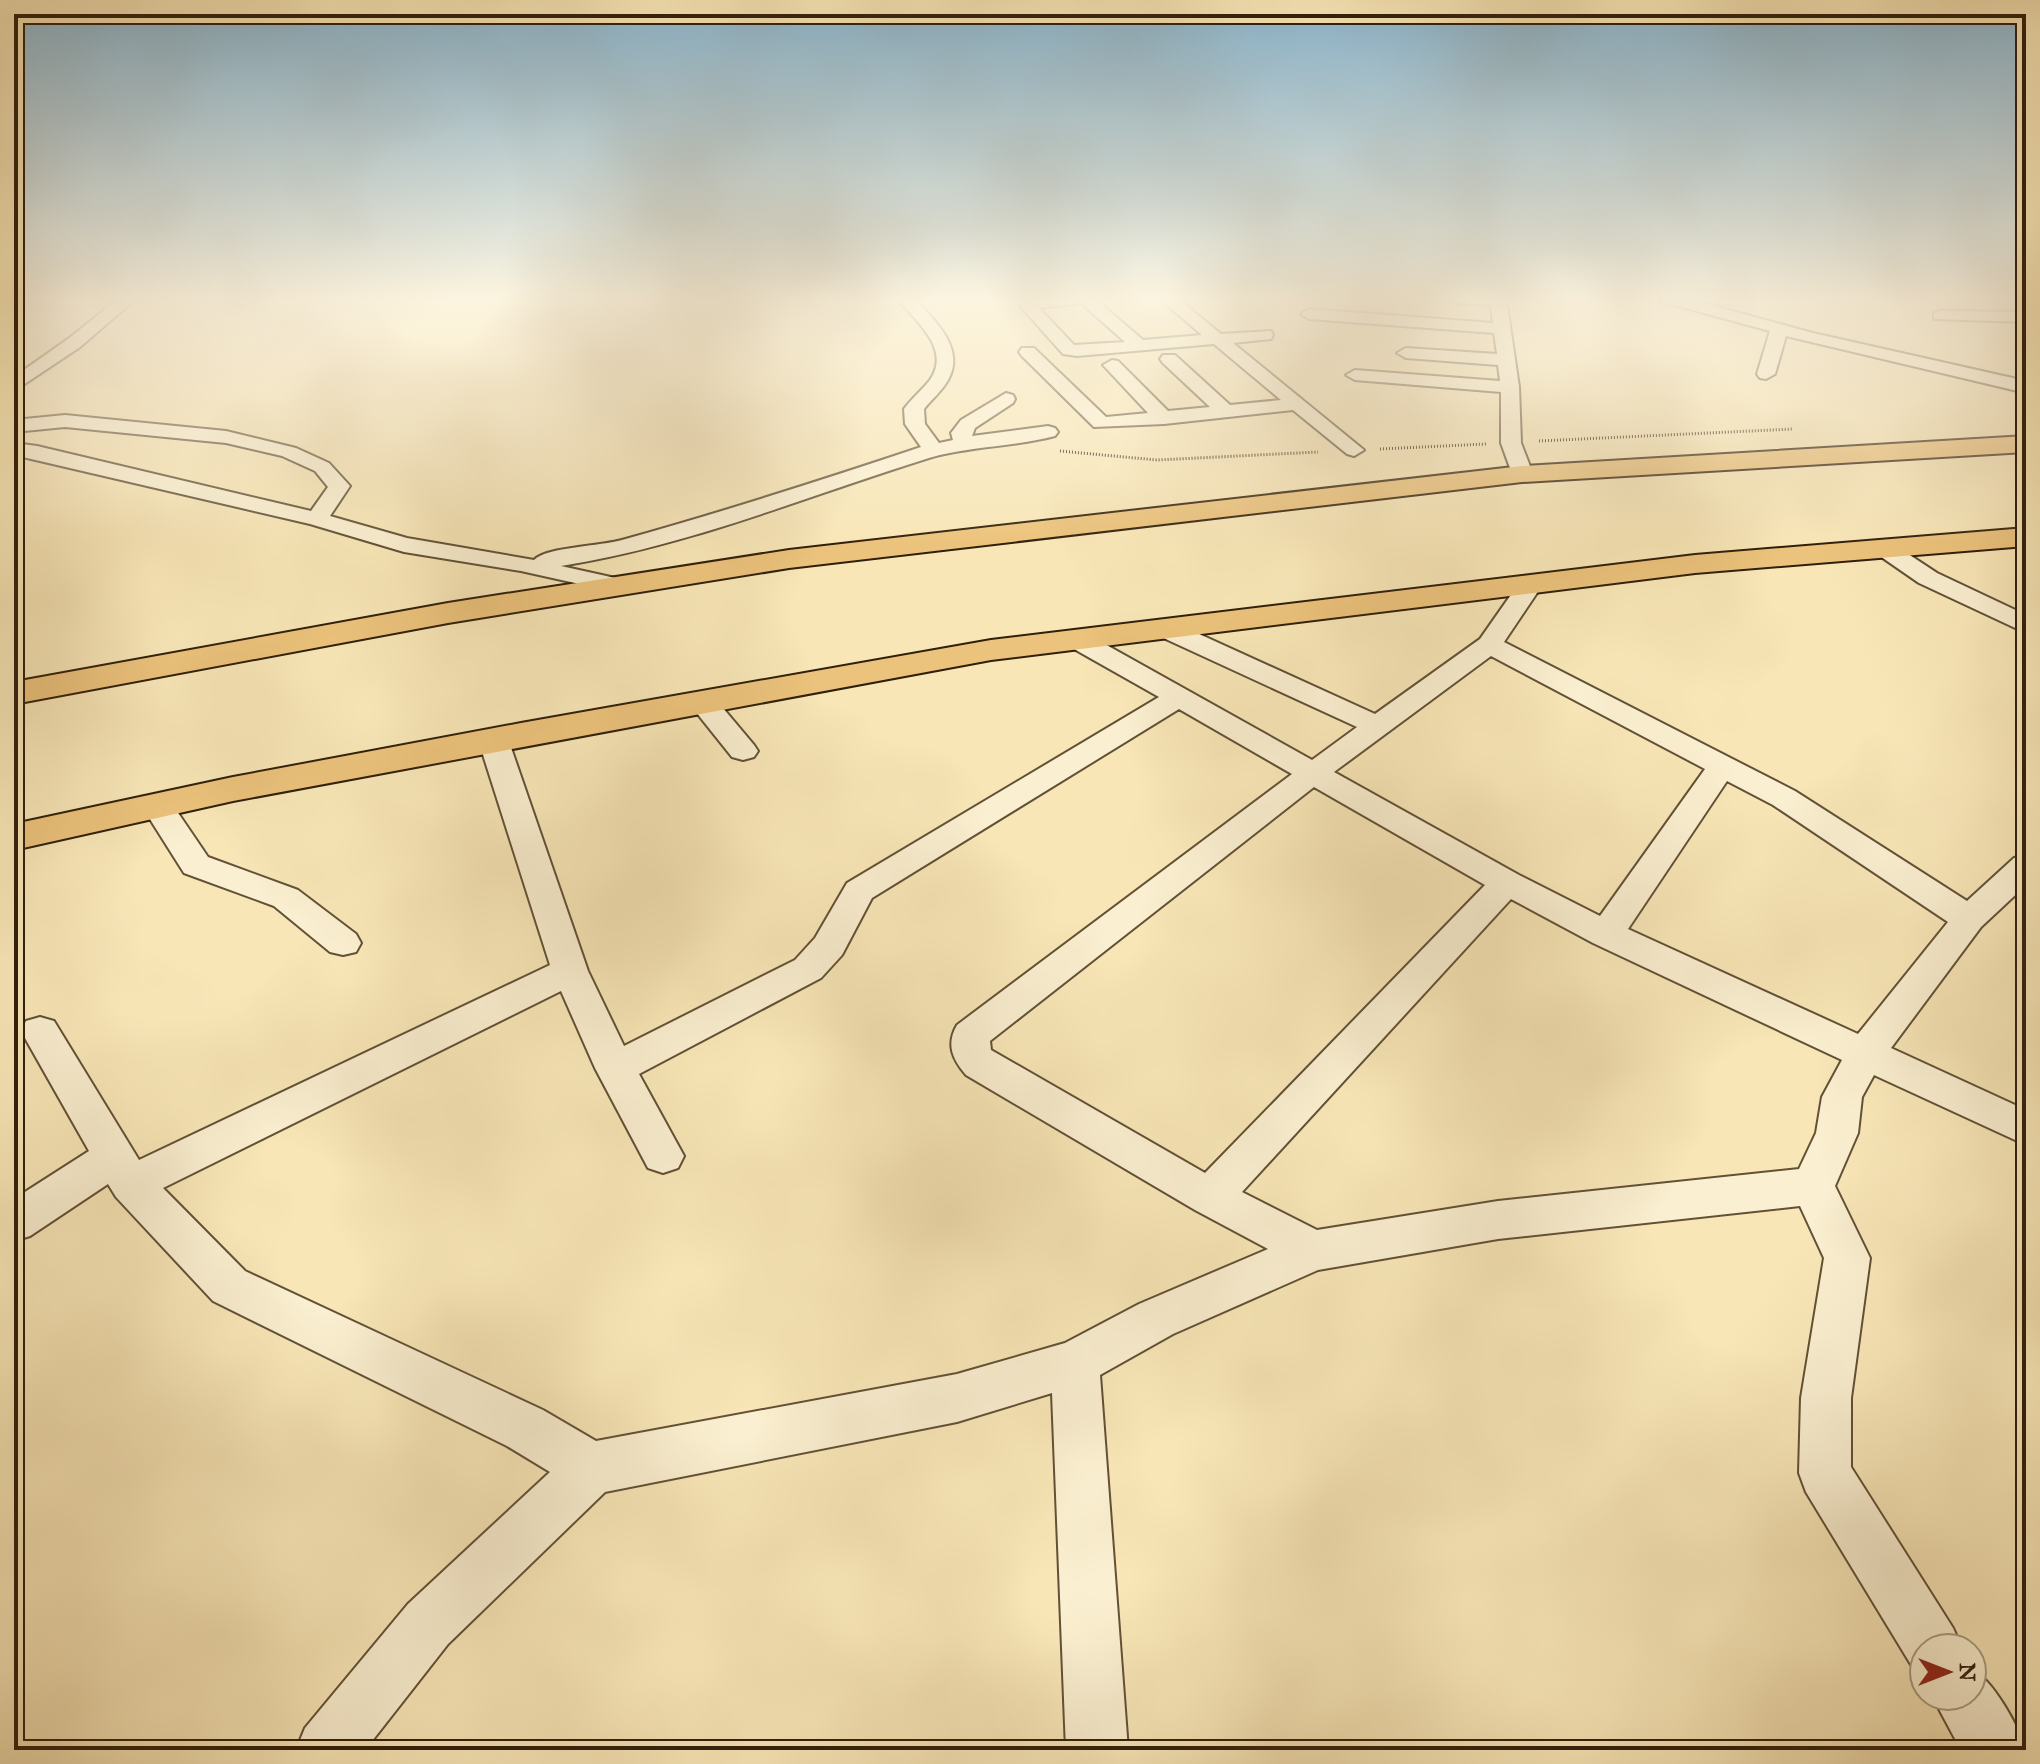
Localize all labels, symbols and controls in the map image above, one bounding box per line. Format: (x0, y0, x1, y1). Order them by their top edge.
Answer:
north arrow (1908, 1632, 1988, 1712)
text: N (1954, 1663, 1981, 1682)

